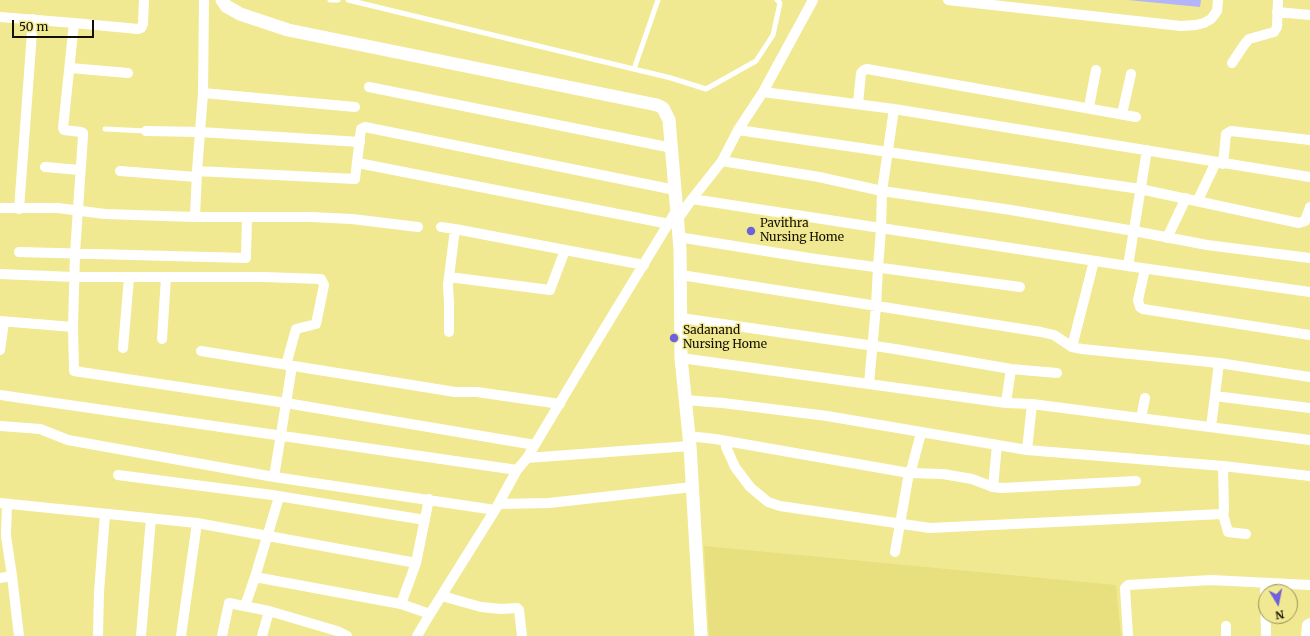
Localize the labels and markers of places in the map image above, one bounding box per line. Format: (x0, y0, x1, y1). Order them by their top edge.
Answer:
place label: Pavithra Nursing Home (760, 217, 844, 245)
marker: Pavithra Nursing Home (745, 225, 757, 237)
place label: Sadanand Nursing Home (683, 324, 767, 352)
marker: Sadanand Nursing Home (668, 332, 680, 344)

